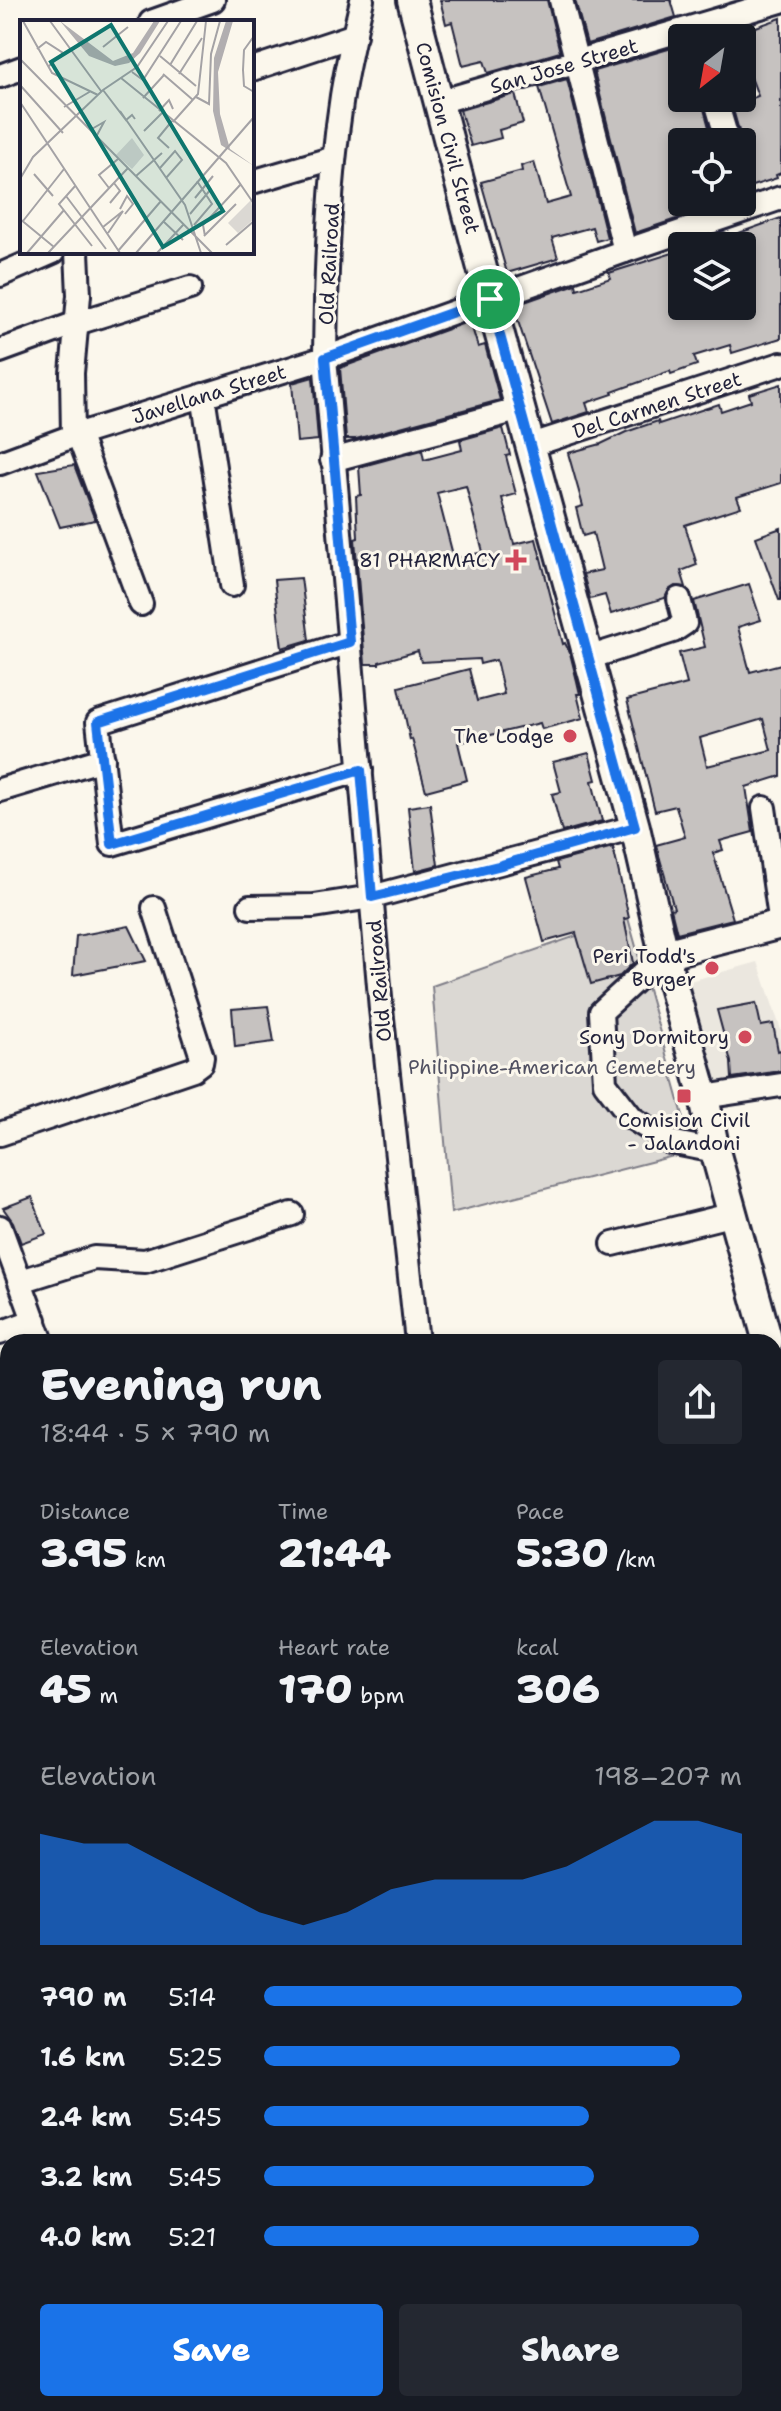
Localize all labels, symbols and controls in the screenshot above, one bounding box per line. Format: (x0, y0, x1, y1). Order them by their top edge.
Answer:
inset map (20, 20, 254, 254)
north arrow (668, 24, 756, 112)
map controls (668, 24, 756, 320)
street label: San Jose Street (487, 32, 641, 100)
street label: Comision Civil Street (410, 39, 486, 237)
button: locate (668, 128, 756, 216)
street label: Old Railroad (313, 202, 345, 326)
button: layers (668, 232, 756, 320)
pin (456, 265, 524, 333)
icon: arrive (468, 277, 512, 321)
street label: Javellana Street (129, 358, 289, 430)
street label: Del Carmen Street (569, 365, 745, 445)
place label: 81 PHARMACY (359, 547, 500, 573)
marker: 81 PHARMACY (507, 551, 525, 569)
place label: The Lodge (454, 723, 554, 749)
marker: The Lodge (561, 727, 579, 745)
street label: Old Railroad (361, 919, 397, 1043)
place label: Peri Todd's Burger (592, 943, 696, 992)
marker: Peri Todd's Burger (703, 959, 721, 977)
place label: Sony Dormitory (579, 1024, 729, 1050)
marker: Sony Dormitory (736, 1028, 754, 1046)
park label: Philippine-American Cemetery (408, 1054, 696, 1080)
marker: Comision Civil - Jalandoni (675, 1087, 693, 1105)
place label: Comision Civil - Jalandoni (618, 1107, 750, 1156)
text: Evening run (40, 1355, 322, 1414)
button: share (658, 1360, 742, 1444)
text: 18:44 · 5 × 790 m (40, 1415, 270, 1450)
text: Distance (40, 1497, 130, 1526)
text: Time (278, 1497, 328, 1526)
text: Pace (516, 1497, 564, 1526)
text: 3.95 (40, 1526, 127, 1580)
text: 21:44 (278, 1526, 391, 1580)
text: 5:30 (516, 1526, 609, 1580)
text: km (127, 1545, 166, 1574)
text: /km (609, 1545, 656, 1574)
text: Elevation (40, 1633, 138, 1662)
text: Heart rate (278, 1633, 390, 1662)
text: kcal (516, 1633, 559, 1662)
text: 45 (40, 1662, 92, 1716)
text: 170 (278, 1662, 353, 1716)
text: 306 (516, 1662, 600, 1716)
text: m (92, 1681, 118, 1710)
text: bpm (353, 1681, 404, 1710)
text: Elevation (40, 1758, 156, 1793)
text: 198–207 m (594, 1758, 742, 1793)
text: 790 m (40, 1979, 127, 2014)
text: 5:14 (168, 1979, 216, 2014)
text: 1.6 km (40, 2039, 125, 2074)
text: 5:25 (168, 2039, 222, 2074)
text: 2.4 km (40, 2099, 131, 2134)
text: 5:45 (168, 2099, 222, 2134)
text: 3.2 km (40, 2159, 132, 2194)
text: 5:45 (168, 2159, 222, 2194)
text: 4.0 km (40, 2219, 131, 2254)
text: 5:21 (168, 2219, 217, 2254)
button: Save (40, 2304, 383, 2396)
button: Share (399, 2304, 742, 2396)

